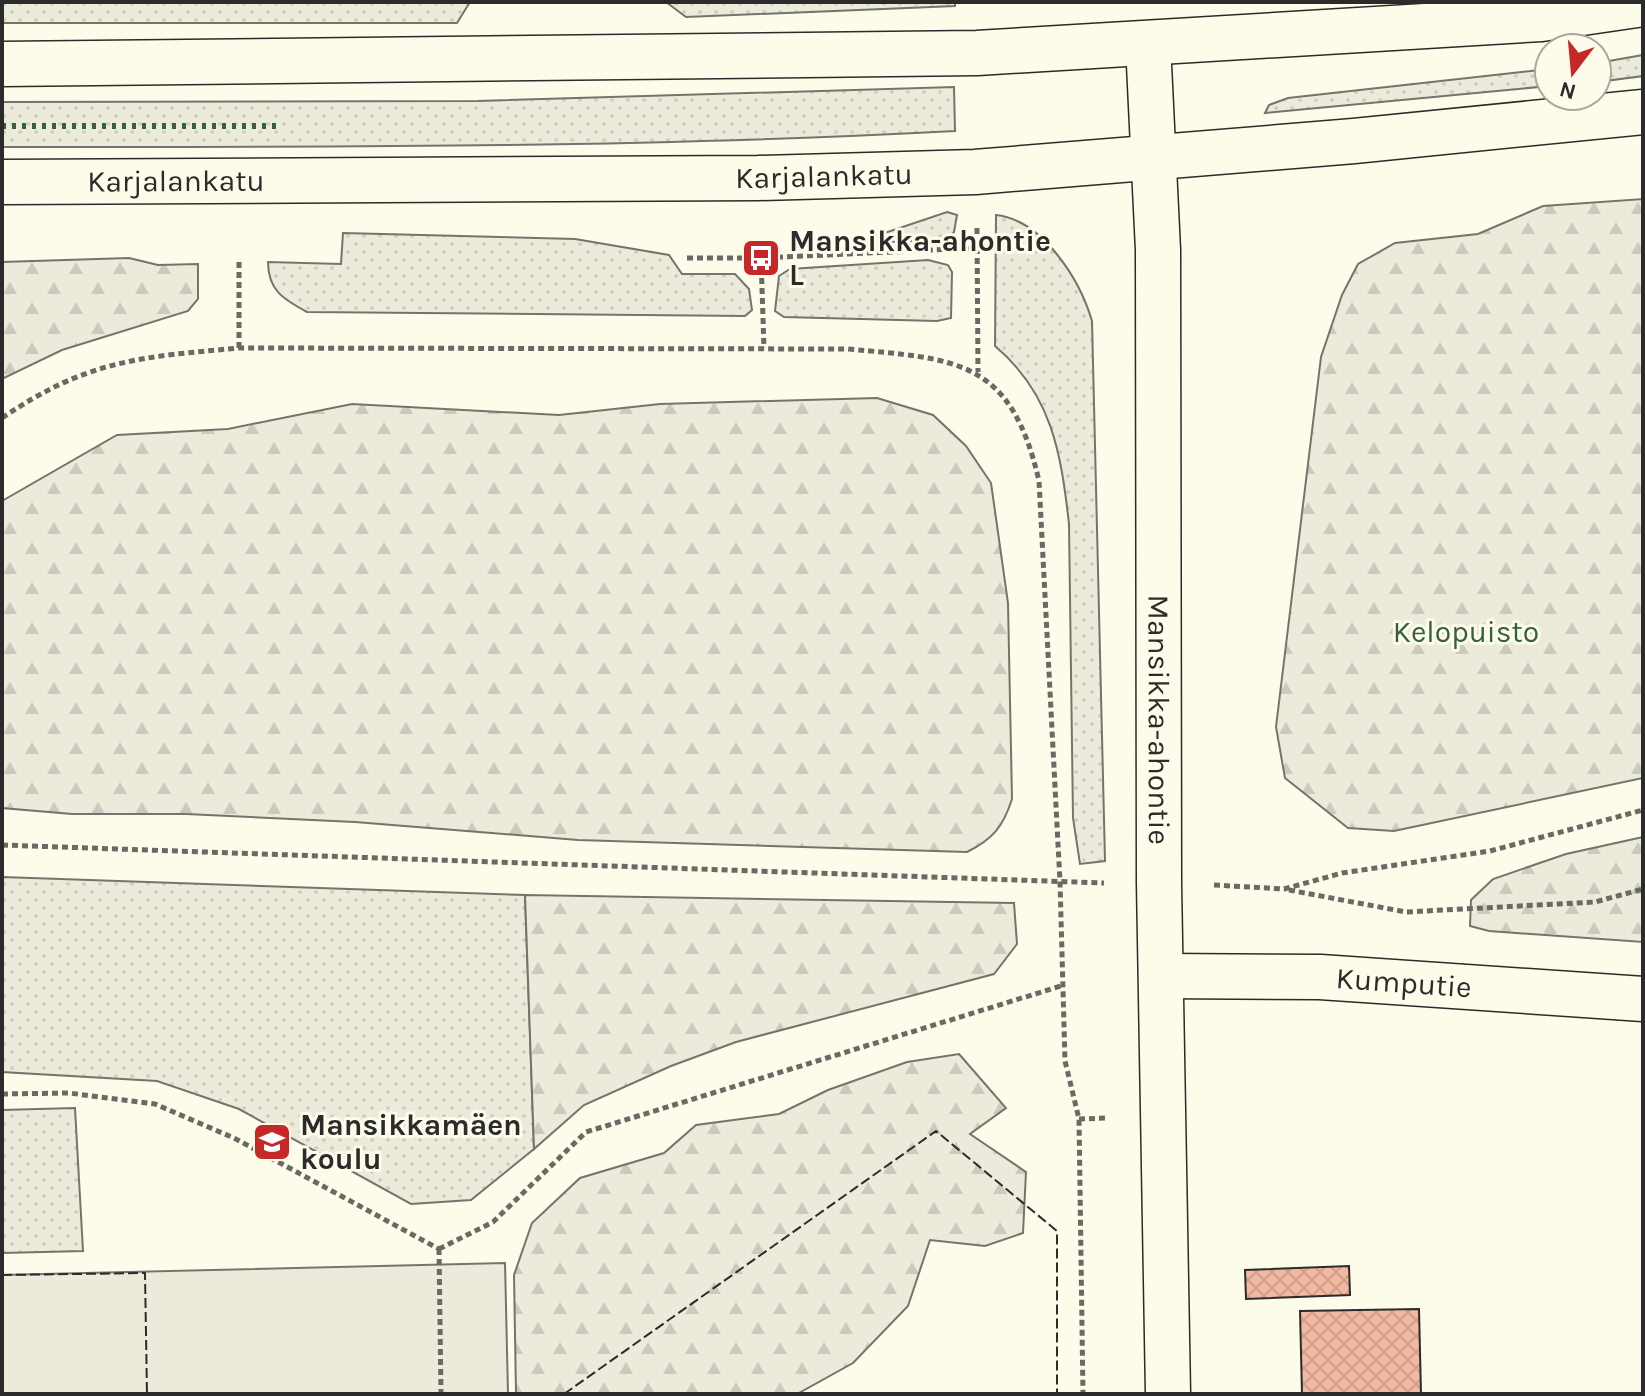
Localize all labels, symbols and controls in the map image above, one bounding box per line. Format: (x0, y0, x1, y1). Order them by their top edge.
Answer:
north arrow (1533, 32, 1613, 112)
text: N (1557, 76, 1579, 105)
street label: Karjalankatu (735, 156, 913, 196)
street label: Karjalankatu (87, 163, 265, 200)
place label: Mansikka-ahontie L (789, 223, 1051, 293)
bus stop icon: Mansikka-ahontie L (740, 237, 782, 279)
street label: Mansikka-ahontie (1141, 595, 1177, 845)
park label: Kelopuisto (1393, 614, 1539, 650)
street label: Kumputie (1335, 960, 1473, 1005)
place label: Mansikkamäen koulu (300, 1107, 522, 1177)
school or university icon: Mansikkamäen koulu (251, 1121, 293, 1163)

